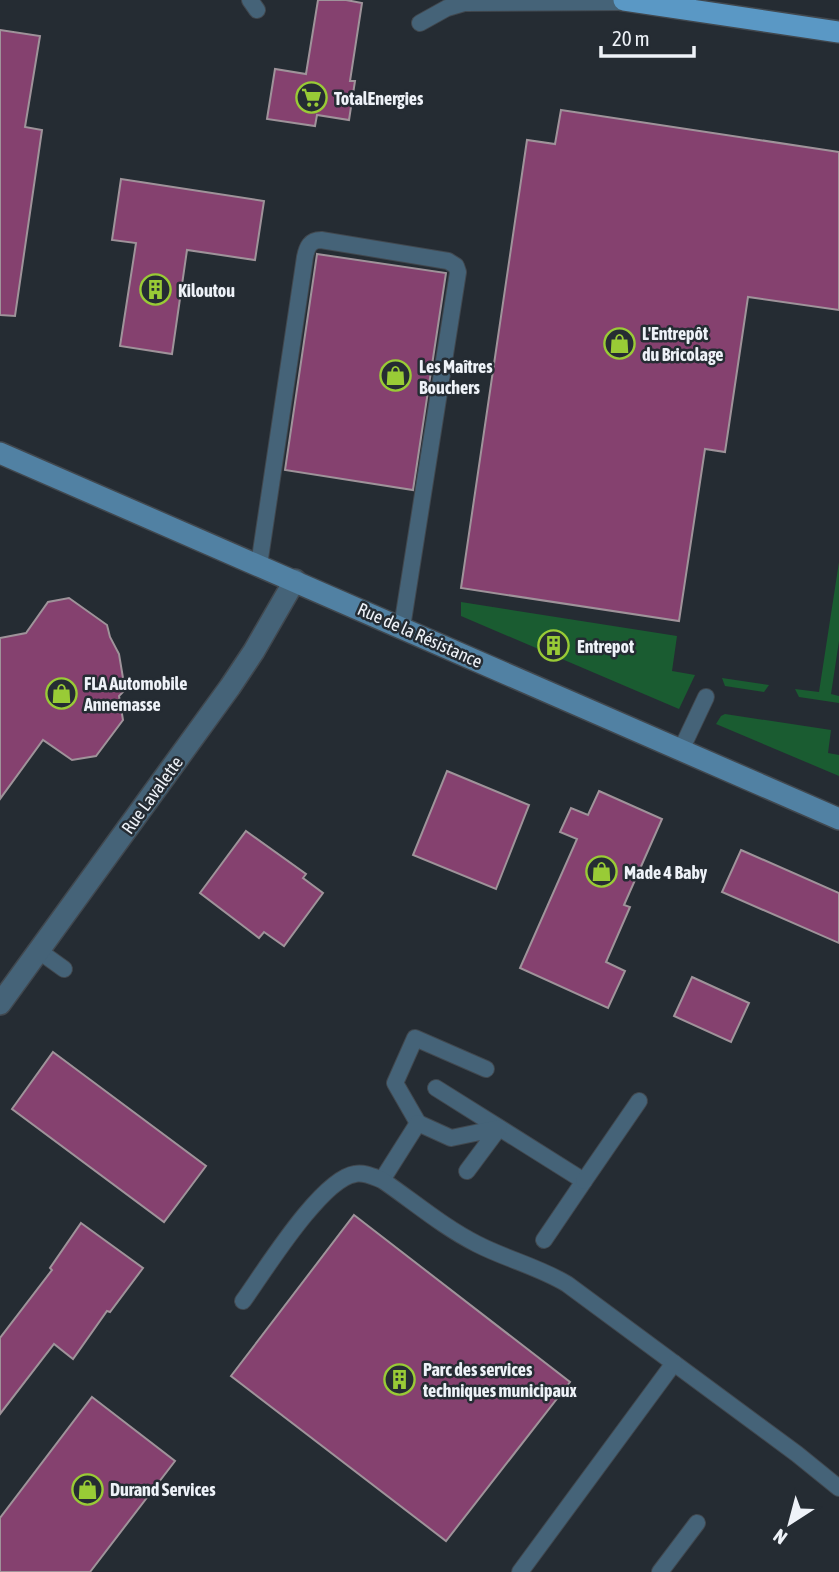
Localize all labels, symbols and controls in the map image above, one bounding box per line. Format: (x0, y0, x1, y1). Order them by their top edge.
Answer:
scale bar (601, 14, 694, 58)
text: 20 m (612, 26, 650, 50)
supermarket icon: TotalEnergies (294, 81, 328, 115)
place label: TotalEnergies (334, 88, 424, 109)
building icon: Kiloutou (138, 273, 172, 307)
place label: Kiloutou (178, 280, 235, 301)
place label: L'Entrepôt du Bricolage (642, 323, 724, 365)
shop icon: L'Entrepôt du Bricolage (602, 326, 636, 360)
place label: Les Maîtres Bouchers (419, 356, 493, 398)
shop icon: Les Maîtres Bouchers (379, 359, 413, 393)
street label: Rue de la Résistance (354, 598, 486, 672)
building icon: Entrepot (537, 629, 571, 663)
place label: Entrepot (577, 636, 635, 657)
place label: FLA Automobile Annemasse (83, 673, 187, 715)
shop icon: FLA Automobile Annemasse (44, 676, 78, 710)
street label: Rue Lavalette (117, 752, 187, 838)
shop icon: Made 4 Baby (584, 855, 618, 889)
place label: Made 4 Baby (624, 862, 708, 883)
place label: Parc des services techniques municipaux (422, 1359, 577, 1401)
building icon: Parc des services techniques municipaux (383, 1362, 417, 1396)
shop icon: Durand Services (70, 1472, 104, 1506)
place label: Durand Services (110, 1479, 216, 1500)
north arrow (755, 1488, 825, 1558)
text: N (769, 1525, 791, 1549)

